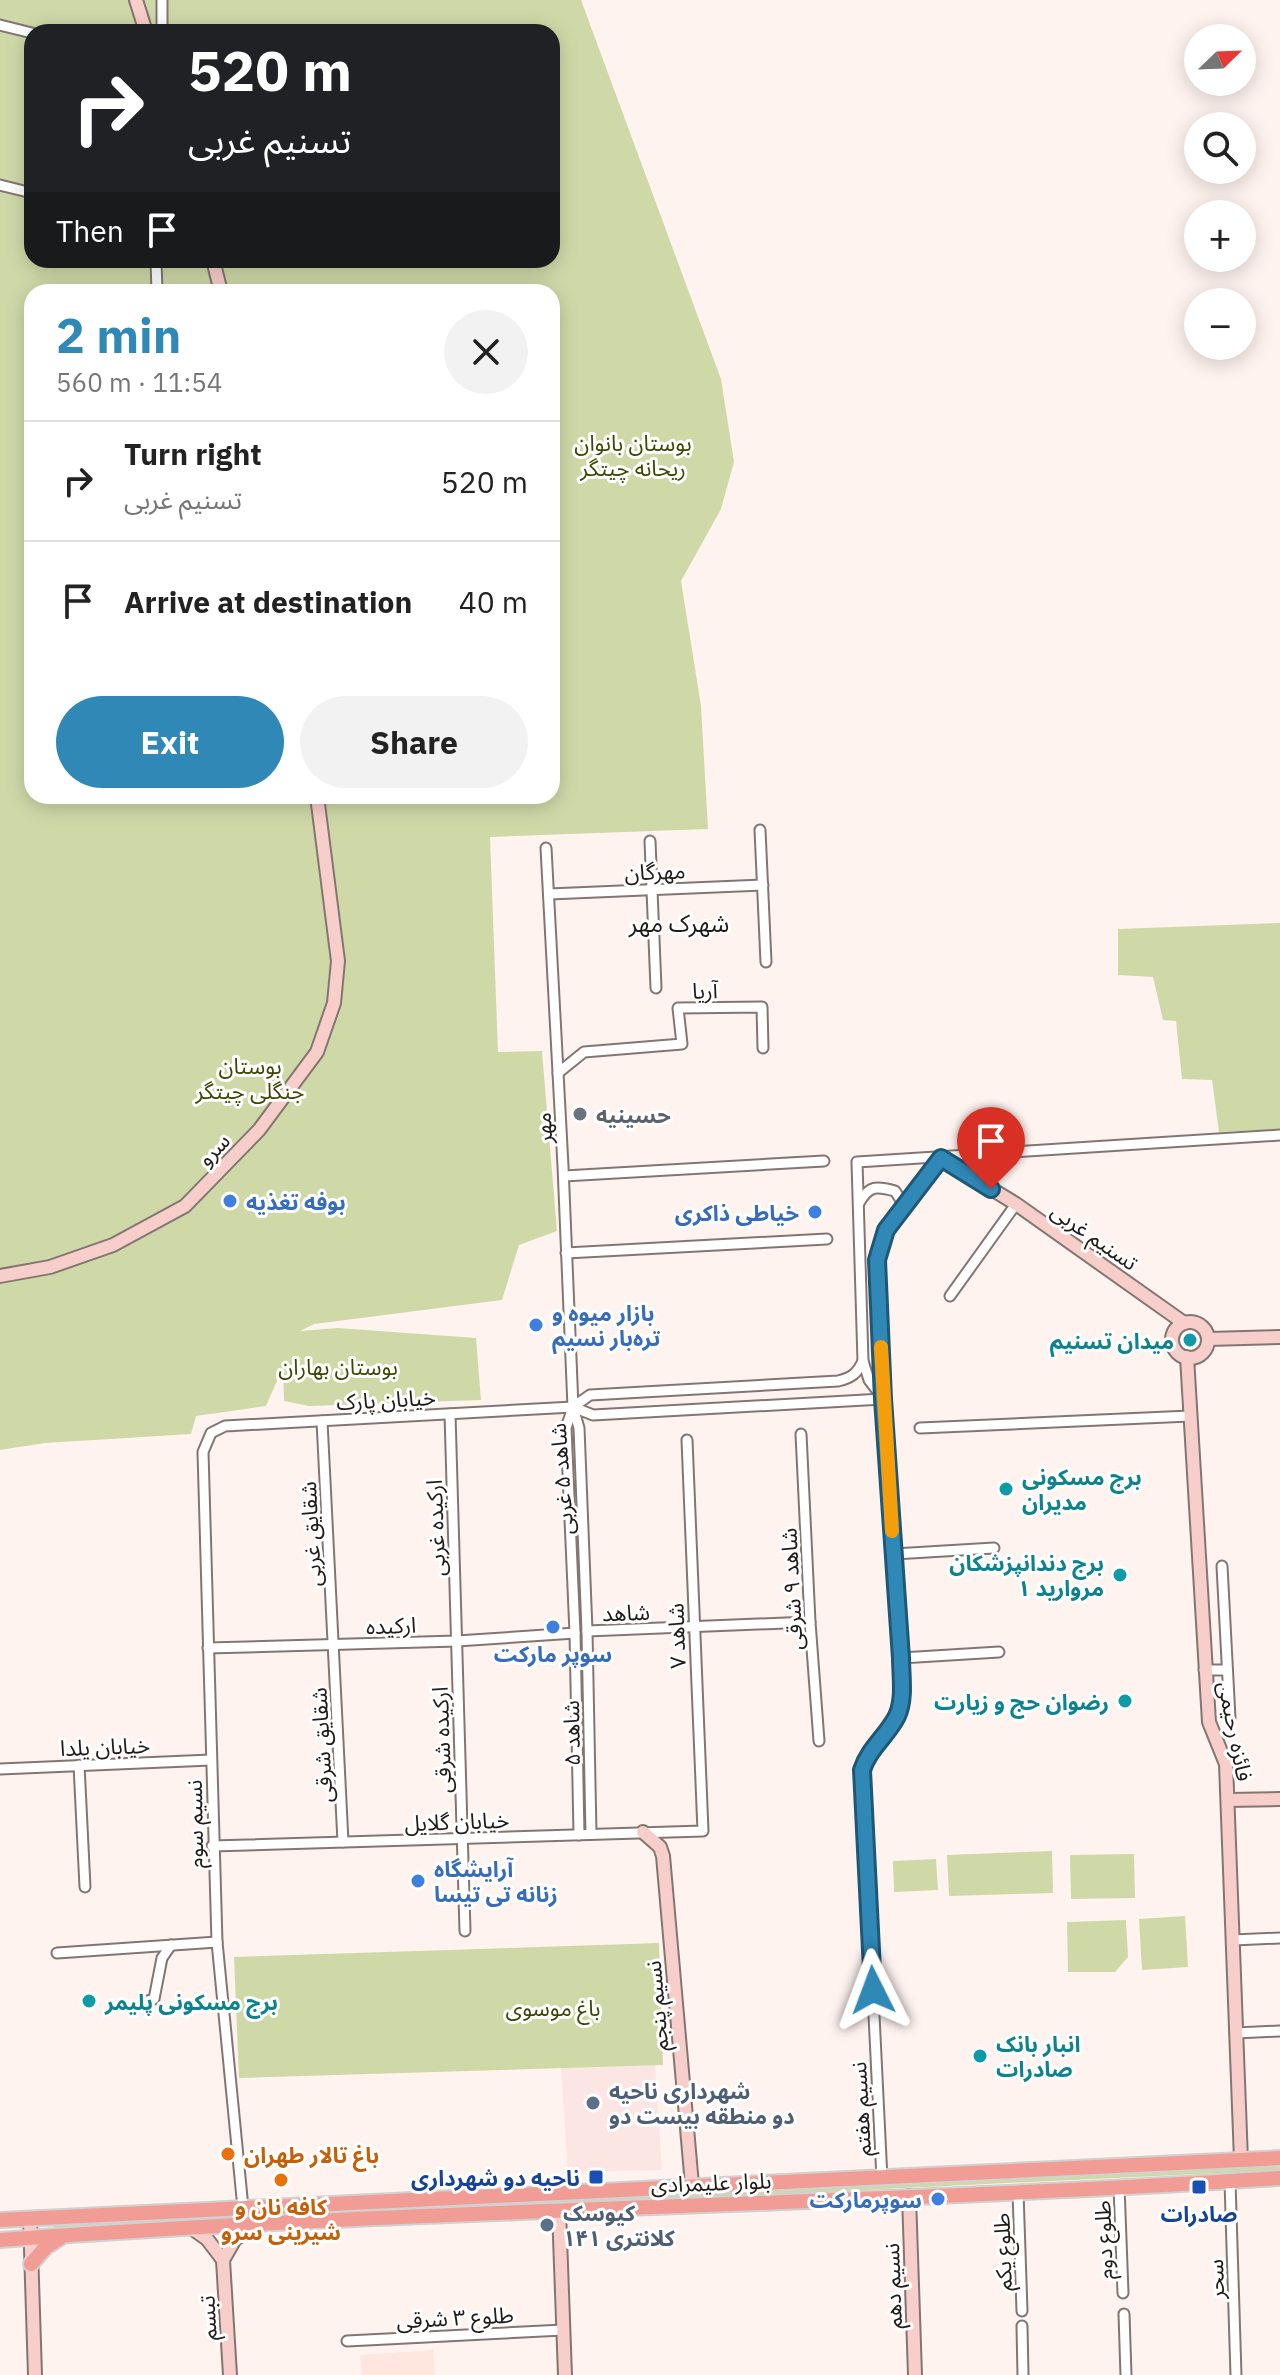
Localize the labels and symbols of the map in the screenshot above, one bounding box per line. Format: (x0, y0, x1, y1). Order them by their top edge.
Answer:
north arrow (1184, 24, 1256, 96)
park label: بوستان بانوان ریحانه چیتگر (574, 428, 692, 483)
street label: مهرگان (624, 855, 686, 887)
district label: شهرک مهر (628, 907, 729, 939)
street label: آریا (692, 975, 720, 1005)
park label: بوستان جنگلی چیتگر (195, 1051, 304, 1106)
place label: حسینیه (596, 1100, 671, 1129)
marker: حسینیه (571, 1105, 589, 1123)
pin (957, 1107, 1025, 1189)
street label: مهر (528, 1112, 558, 1145)
street label: سرو (190, 1126, 236, 1172)
place label: بوفه تغذیه (246, 1187, 346, 1216)
marker: بوفه تغذیه (221, 1192, 239, 1210)
street label: تسنیم غربی (1044, 1195, 1144, 1279)
place label: خیاطی ذاکری (675, 1198, 799, 1227)
marker: خیاطی ذاکری (806, 1203, 824, 1221)
place label: بازار میوه و تره‌بار نسیم (552, 1298, 660, 1355)
marker: بازار میوه و تره‌بار نسیم (527, 1316, 545, 1334)
place label: میدان تسنیم (1050, 1326, 1174, 1358)
marker: میدان تسنیم (1181, 1331, 1199, 1349)
park label: بوستان بهاران (278, 1352, 398, 1381)
street label: خیابان پارک (335, 1382, 437, 1417)
street label: شاهد ۵ غربی (543, 1422, 579, 1536)
place label: برج مسکونی مدیران (1022, 1462, 1142, 1516)
street label: ارکیده غربی (419, 1479, 451, 1577)
marker: برج مسکونی مدیران (997, 1480, 1015, 1498)
street label: شقایق غربی (293, 1481, 327, 1587)
street label: شاهد ۹ شرقی (773, 1527, 809, 1651)
place label: برج دندانپزشکان مروارید ۱ (949, 1548, 1104, 1602)
marker: برج دندانپزشکان مروارید ۱ (1111, 1566, 1129, 1584)
street label: شاهد (602, 1597, 650, 1627)
street label: شاهد ۷ (660, 1603, 692, 1669)
street label: ارکیده (365, 1610, 417, 1640)
marker: سوپر مارکت (544, 1618, 562, 1636)
place label: سوپر مارکت (494, 1639, 612, 1668)
street label: فائزه رحیمی (1212, 1678, 1260, 1784)
street label: ارکیده شرقی (425, 1686, 457, 1794)
street label: شقایق شرقی (303, 1687, 339, 1803)
place label: رضوان حج و زیارت (934, 1687, 1109, 1719)
marker: رضوان حج و زیارت (1116, 1692, 1134, 1710)
street label: شاهد ۵ (556, 1700, 586, 1766)
street label: خیابان یلدا (59, 1730, 151, 1762)
street label: نسیم سوم (179, 1779, 212, 1869)
street label: خیابان گلایل (404, 1805, 510, 1837)
place label: آرایشگاه زنانه تی تیسا (434, 1854, 558, 1908)
marker: آرایشگاه زنانه تی تیسا (409, 1872, 427, 1890)
position arrow (831, 1948, 915, 2032)
street label: نسیم پنجم (638, 1959, 677, 2053)
place label: برج مسکونی پلیمر (104, 1987, 278, 2019)
marker: برج مسکونی پلیمر (80, 1992, 98, 2010)
park label: باغ موسوی (506, 1993, 600, 2025)
place label: انبار بانک صادرات (996, 2029, 1081, 2083)
marker: انبار بانک صادرات (971, 2047, 989, 2065)
street label: نسیم هفتم (843, 2061, 880, 2157)
place label: شهرداری ناحیه دو منطقه بیست دو (609, 2076, 795, 2130)
marker: شهرداری ناحیه دو منطقه بیست دو (584, 2094, 602, 2112)
place label: باغ تالار طهران (244, 2140, 379, 2172)
marker: باغ تالار طهران (219, 2145, 237, 2163)
place label: ناحیه دو شهرداری (411, 2163, 580, 2192)
street label: بلوار علیمرادی (650, 2165, 772, 2199)
marker: ناحیه دو شهرداری (587, 2168, 605, 2186)
marker: کافه نان و شیرینی سرو (272, 2171, 290, 2189)
marker: صادرات (1190, 2178, 1208, 2196)
place label: سوپرمارکت (810, 2185, 922, 2214)
marker: سوپرمارکت (929, 2190, 947, 2208)
place label: کافه نان و شیرینی سرو (221, 2192, 341, 2246)
place label: کیوسک کلانتری ۱۴۱ (563, 2198, 676, 2252)
place label: صادرات (1161, 2199, 1237, 2228)
street label: طلوع دوم (1087, 2200, 1122, 2280)
street label: طلوع یکم (986, 2212, 1021, 2292)
marker: کیوسک کلانتری ۱۴۱ (538, 2216, 556, 2234)
street label: نسیم دهم (876, 2242, 911, 2329)
street label: سحر (1200, 2259, 1230, 2300)
street label: تبسم (191, 2295, 226, 2341)
street label: طلوع ۳ شرقی (396, 2299, 515, 2338)

